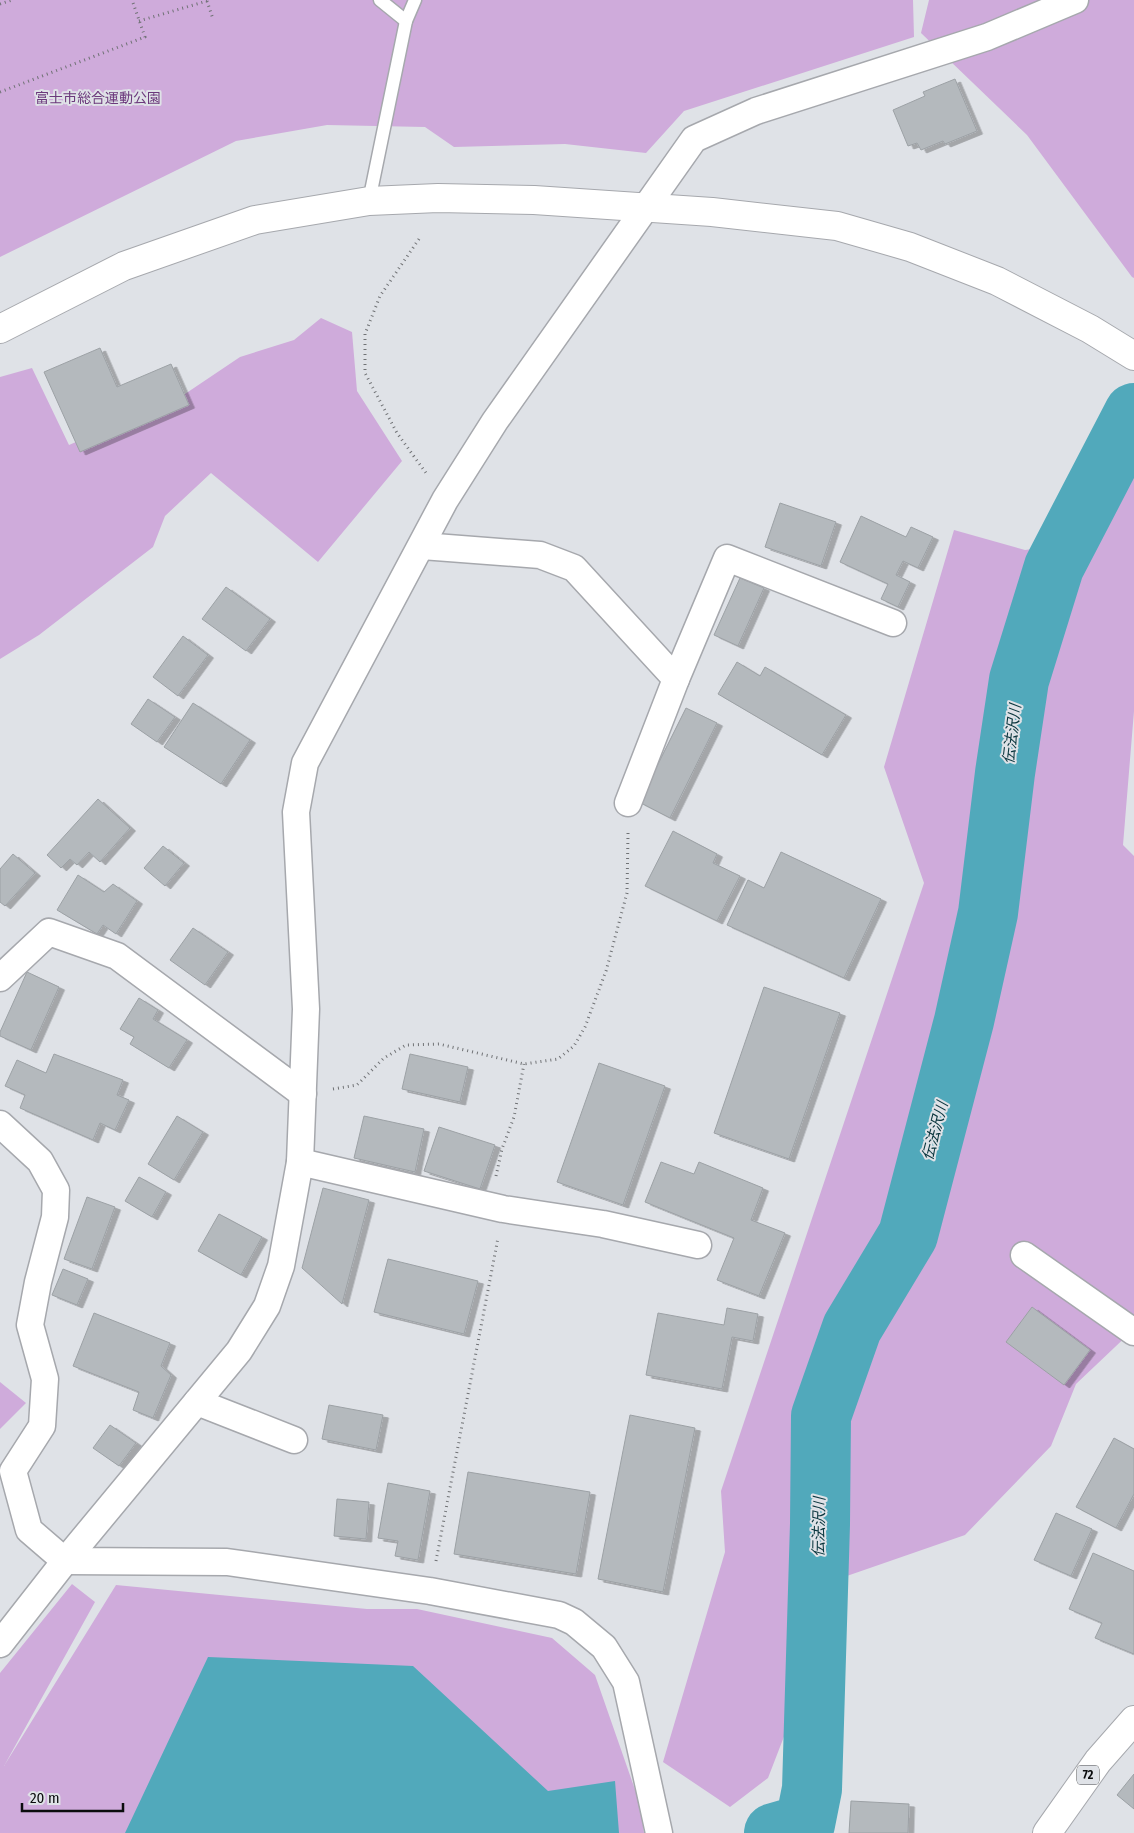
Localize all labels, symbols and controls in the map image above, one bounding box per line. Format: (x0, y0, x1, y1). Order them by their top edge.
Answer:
park label: 富士市総合運動公園 (35, 90, 161, 107)
water label: 伝法沢川 (999, 701, 1025, 765)
water label: 伝法沢川 (919, 1098, 952, 1162)
water label: 伝法沢川 (809, 1495, 829, 1557)
road number: 72 (1077, 1766, 1099, 1784)
scale bar (22, 1780, 124, 1812)
text: 20 m (30, 1789, 60, 1807)

